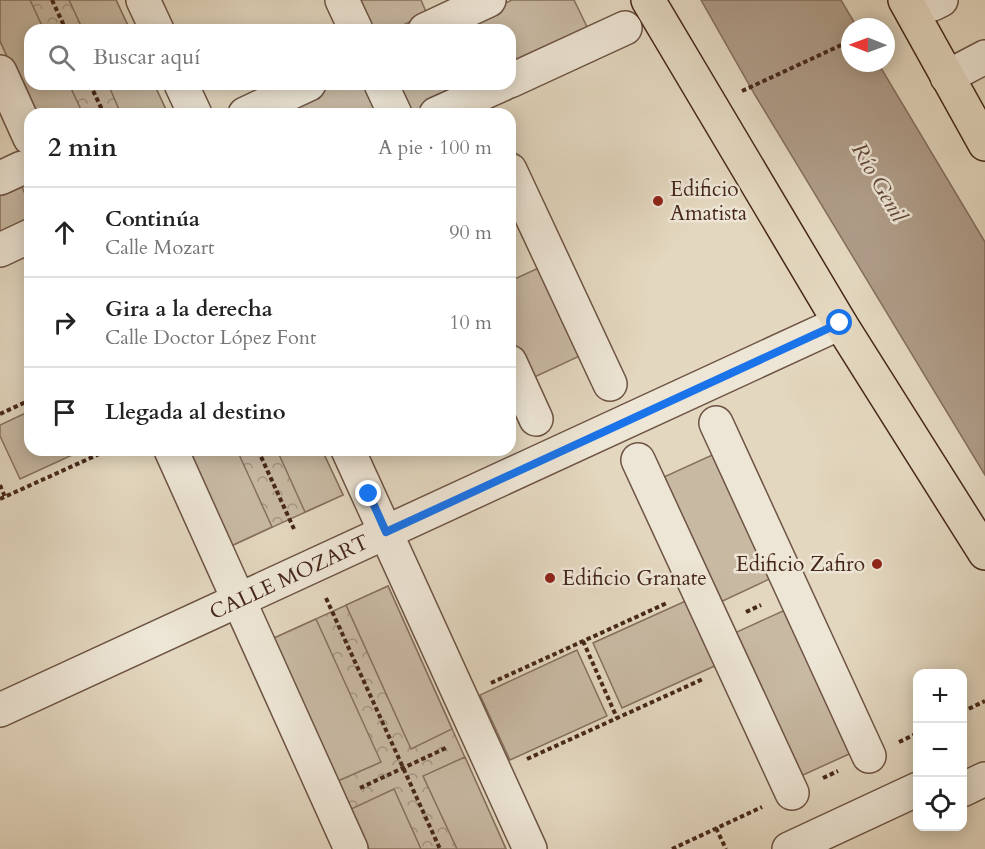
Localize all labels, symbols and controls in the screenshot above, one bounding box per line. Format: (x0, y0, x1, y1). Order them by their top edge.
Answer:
north arrow (841, 18, 895, 72)
search box (24, 24, 516, 90)
icon: search (45, 41, 78, 74)
text: Buscar aquí (93, 42, 200, 72)
text: 2 min (48, 130, 117, 165)
text: A pie · 100 m (378, 134, 492, 161)
water label: Río Genil (844, 137, 914, 229)
place label: Edificio Amatista (670, 175, 747, 228)
marker: Edificio Amatista (651, 194, 665, 208)
text: Continúa (105, 204, 200, 234)
icon: ahead (48, 216, 81, 249)
text: 90 m (449, 219, 492, 246)
text: Calle Mozart (105, 234, 214, 261)
text: Gira a la derecha (105, 294, 273, 324)
icon: right (48, 306, 81, 339)
text: 10 m (449, 309, 492, 336)
route start (826, 309, 852, 335)
text: Calle Doctor López Font (105, 324, 316, 351)
icon: arrive (48, 396, 81, 429)
text: Llegada al destino (105, 397, 286, 427)
route end (355, 480, 381, 506)
street label: CALLE MOZART (205, 528, 374, 627)
place label: Edificio Zafiro (736, 550, 865, 579)
marker: Edificio Zafiro (870, 557, 884, 571)
place label: Edificio Granate (562, 564, 707, 593)
marker: Edificio Granate (543, 571, 557, 585)
map controls (913, 669, 967, 831)
button: + (913, 669, 967, 723)
button: − (913, 723, 967, 777)
button: locate (913, 777, 967, 831)

